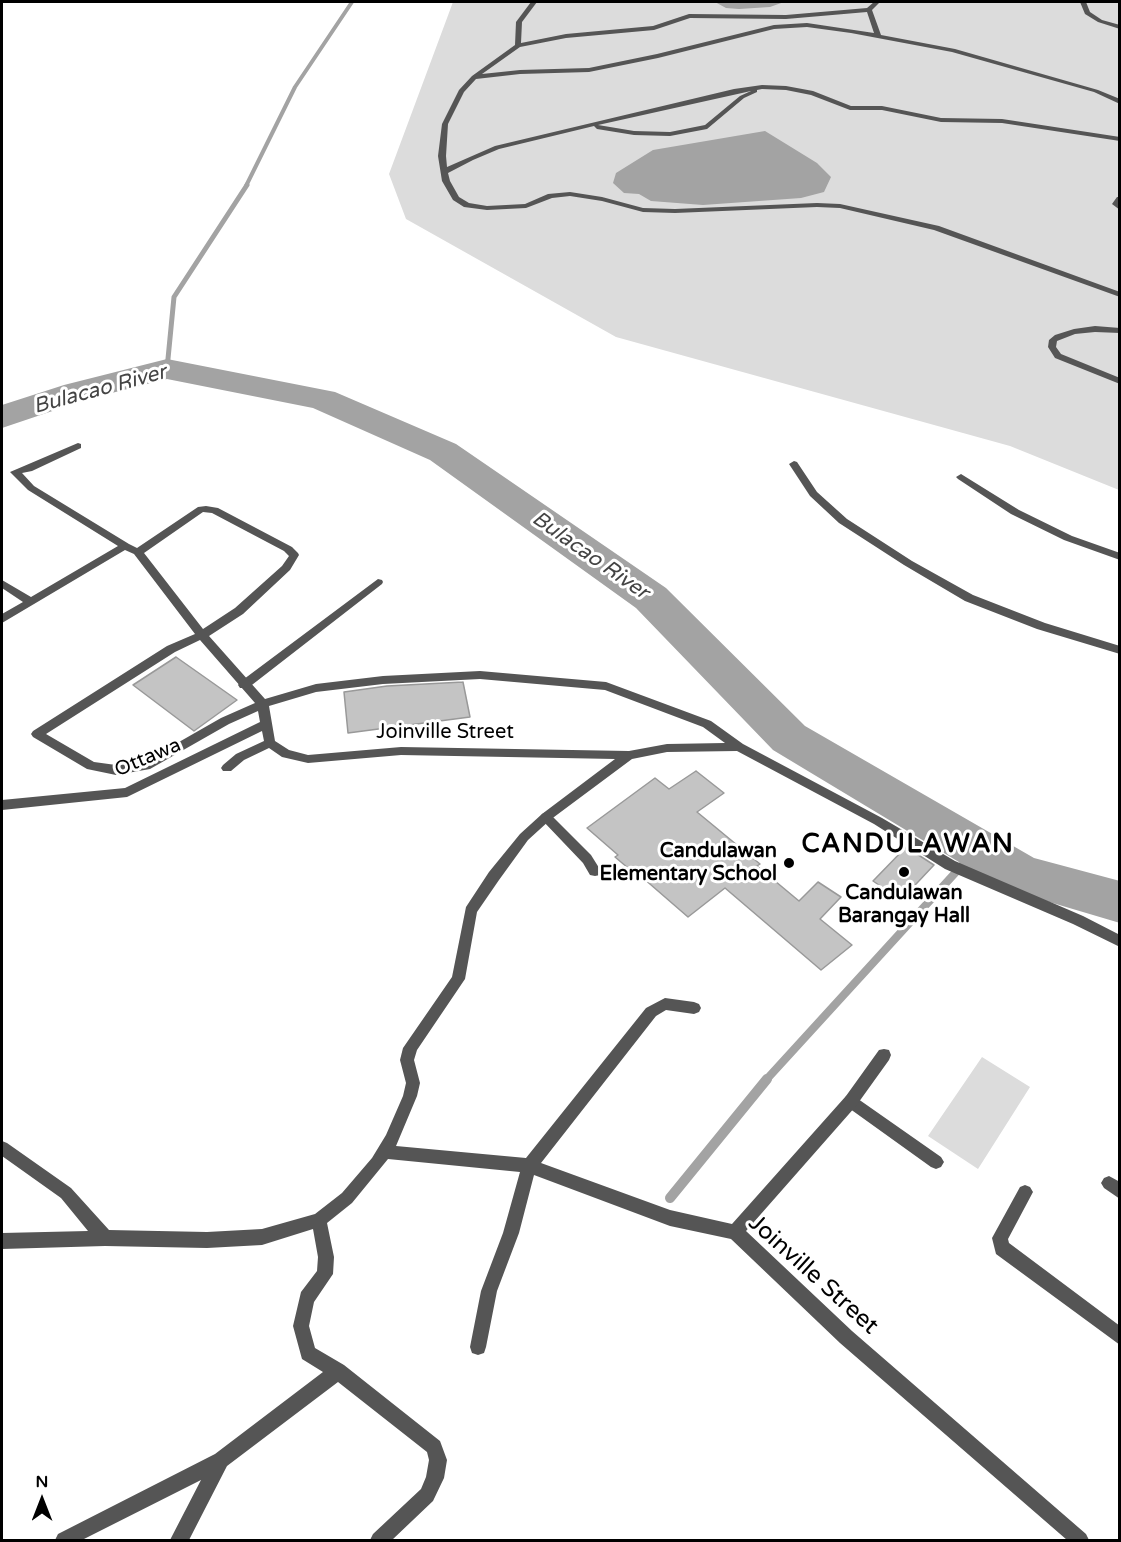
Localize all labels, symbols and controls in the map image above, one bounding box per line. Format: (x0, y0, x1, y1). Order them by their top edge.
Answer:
water label: Bulacao River (31, 360, 169, 420)
water label: Bulacao River (527, 507, 653, 605)
street label: Joinville Street (376, 721, 514, 745)
street label: Ottawa (111, 733, 185, 783)
district label: CANDULAWAN (802, 829, 1014, 861)
place label: Candulawan Elementary School (599, 840, 777, 887)
marker: Candulawan Elementary School (782, 856, 796, 870)
marker: Candulawan Barangay Hall (897, 865, 911, 879)
place label: Candulawan Barangay Hall (838, 882, 970, 929)
street label: Joinville Street (742, 1209, 884, 1341)
north arrow (12, 1470, 72, 1530)
text: N (36, 1472, 48, 1492)

